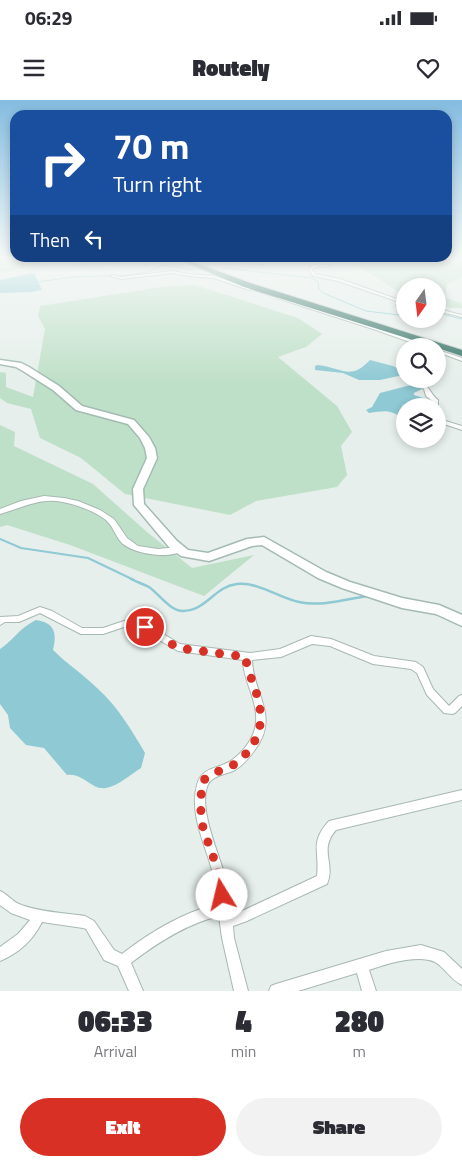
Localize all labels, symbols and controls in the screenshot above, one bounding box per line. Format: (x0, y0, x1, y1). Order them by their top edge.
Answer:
text: 06:29 (25, 3, 72, 32)
text: Routely (192, 51, 270, 85)
icon: menu (20, 54, 48, 82)
icon: heart (414, 54, 442, 82)
text: 70 m (113, 119, 189, 173)
icon: right (30, 130, 95, 195)
text: Turn right (113, 167, 202, 201)
text: Then (30, 225, 70, 254)
icon: left (80, 225, 108, 253)
north arrow (396, 278, 446, 328)
map controls (396, 278, 446, 448)
button: search (396, 338, 446, 388)
button: layers (396, 398, 446, 448)
pin (124, 606, 166, 648)
icon: arrive (131, 613, 159, 641)
position arrow (195, 868, 247, 920)
text: 06:33 (78, 998, 153, 1044)
text: 4 (235, 998, 252, 1044)
text: 280 (334, 998, 384, 1044)
text: Arrival (94, 1039, 137, 1063)
text: min (231, 1039, 256, 1063)
text: m (352, 1039, 366, 1063)
button: Exit (20, 1098, 226, 1156)
button: Share (236, 1098, 442, 1156)

